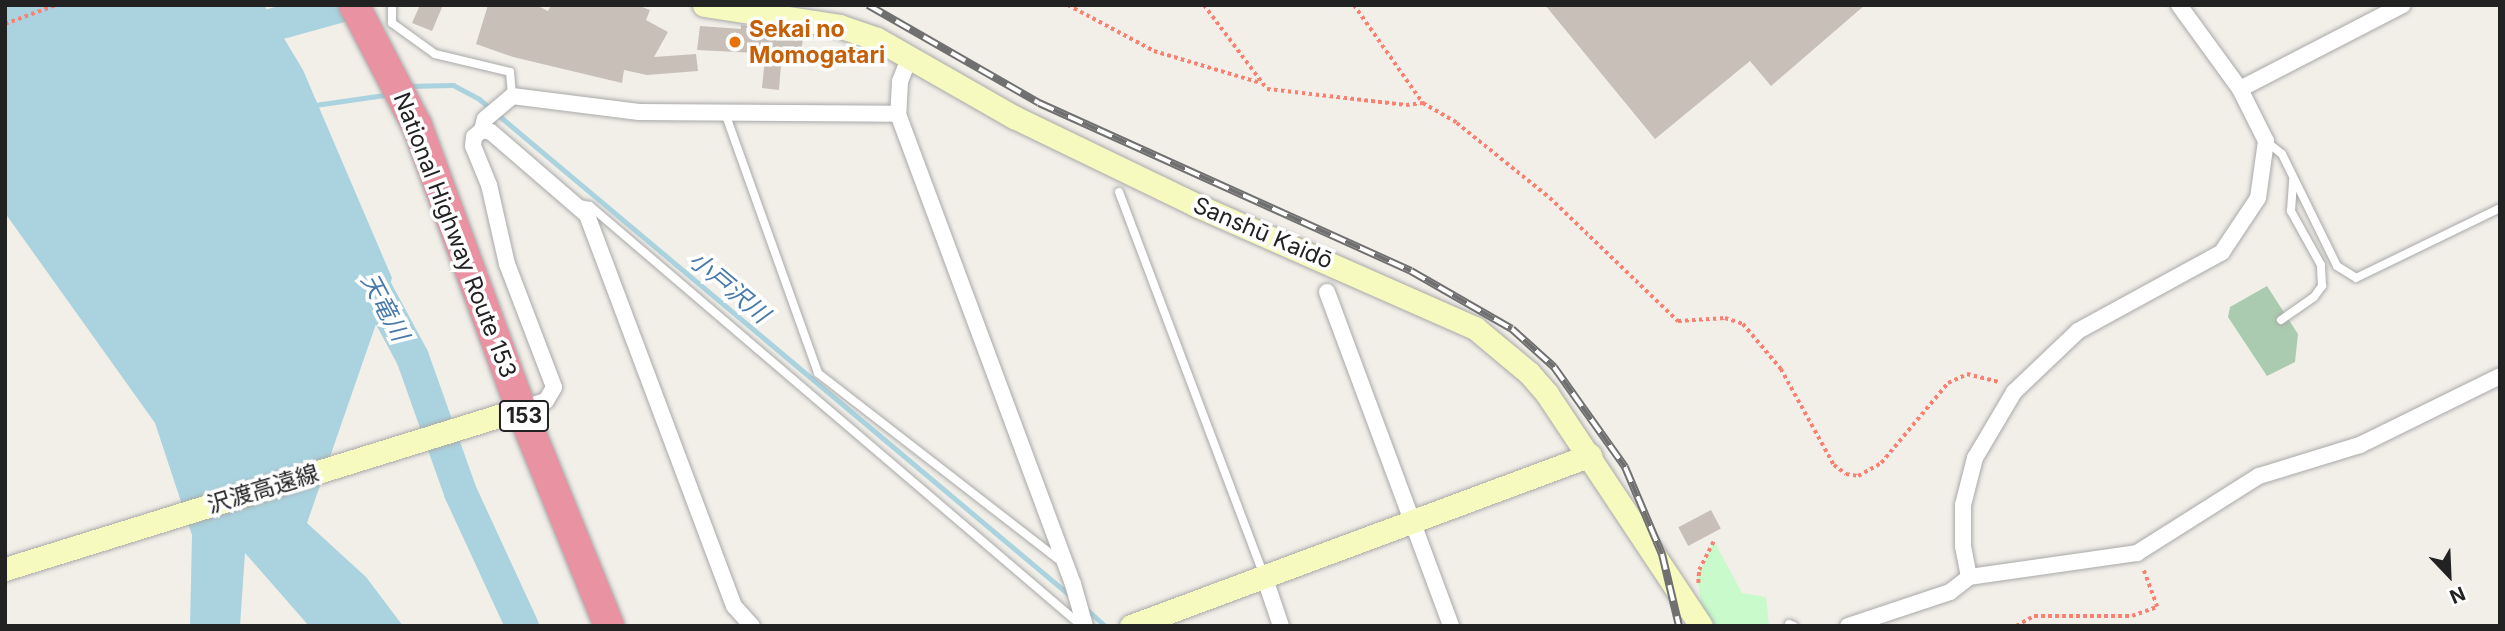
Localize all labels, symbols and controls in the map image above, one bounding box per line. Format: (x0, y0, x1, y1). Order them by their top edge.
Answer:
place label: Sekai no Momogatari (749, 15, 885, 69)
marker: Sekai no Momogatari (727, 34, 743, 50)
street label: National Highway Route 153 (388, 88, 522, 382)
street label: Sanshū Kaidō (1189, 191, 1337, 275)
water label: 小戸沢川 (683, 245, 775, 329)
water label: 天竜川 (355, 268, 415, 346)
road number: 153 (498, 398, 550, 434)
street label: 沢渡高遠線 (204, 459, 322, 519)
north arrow (2414, 540, 2484, 610)
text: N (2446, 581, 2469, 608)

